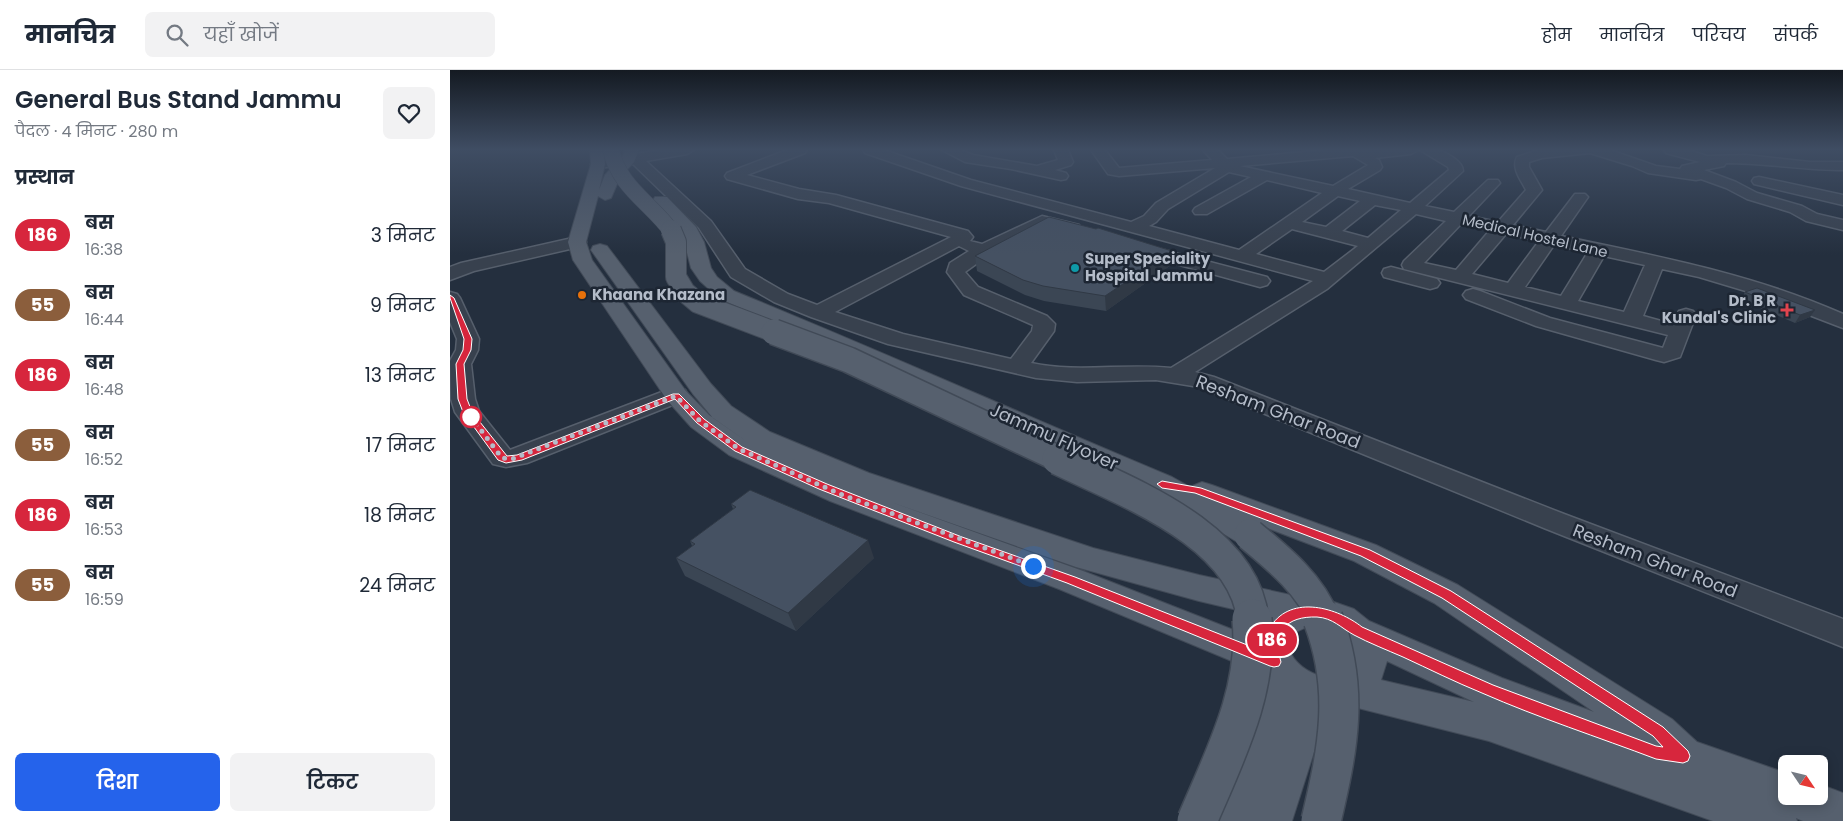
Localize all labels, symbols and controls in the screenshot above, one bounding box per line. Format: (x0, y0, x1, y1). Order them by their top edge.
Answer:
search box (145, 12, 495, 57)
text: मानचित्र (25, 18, 115, 51)
icon: search (163, 21, 191, 49)
text: यहाँ खोजें (203, 21, 279, 48)
text: होम (1542, 22, 1572, 47)
text: मानचित्र (1600, 22, 1664, 47)
text: परिचय (1692, 22, 1746, 47)
text: संपर्क (1774, 22, 1818, 47)
text: General Bus Stand Jammu (15, 83, 342, 116)
button: heart (383, 87, 435, 139)
text: पैदल · 4 मिनट · 280 m (15, 120, 178, 143)
text: प्रस्थान (15, 164, 74, 191)
text: बस (85, 209, 114, 236)
street label: Medical Hostel Lane (1460, 209, 1610, 262)
text: 186 (28, 222, 57, 247)
text: 3 मिनट (371, 222, 435, 249)
text: 16:38 (85, 238, 123, 261)
place label: Super Speciality Hospital Jammu (1085, 248, 1213, 286)
marker: Super Speciality Hospital Jammu (1069, 262, 1081, 274)
text: बस (85, 279, 114, 306)
place label: Khaana Khazana (592, 284, 725, 305)
marker: Khaana Khazana (576, 289, 588, 301)
place label: Dr. B R Kundal's Clinic (1662, 290, 1776, 328)
text: 55 (31, 292, 54, 317)
text: 9 मिनट (370, 292, 435, 319)
marker: Dr. B R Kundal's Clinic (1780, 303, 1794, 317)
text: 16:44 (85, 308, 124, 331)
text: बस (85, 349, 114, 376)
text: 186 (28, 362, 57, 387)
text: 13 मिनट (365, 362, 435, 389)
street label: Resham Ghar Road (1192, 369, 1364, 454)
text: 16:48 (85, 378, 124, 401)
street label: Jammu Flyover (986, 397, 1123, 476)
unlabelled marker (460, 406, 482, 428)
text: बस (85, 419, 114, 446)
text: 55 (31, 432, 54, 457)
text: 17 मिनट (366, 432, 435, 459)
text: 16:52 (85, 448, 123, 471)
text: बस (85, 489, 114, 516)
text: 186 (28, 502, 57, 527)
text: 18 मिनट (364, 502, 435, 529)
text: 16:53 (85, 518, 123, 541)
street label: Resham Ghar Road (1569, 518, 1741, 603)
your location (1021, 554, 1046, 579)
text: बस (85, 559, 114, 586)
text: 55 (31, 572, 54, 597)
text: 24 मिनट (359, 572, 435, 599)
text: 16:59 (85, 588, 124, 611)
line badge: 186 (1243, 624, 1301, 656)
text: 186 (1257, 627, 1287, 652)
button: दिशा (15, 753, 220, 811)
button: टिकट (230, 753, 435, 811)
north arrow (1778, 755, 1828, 805)
map controls (1778, 755, 1828, 805)

